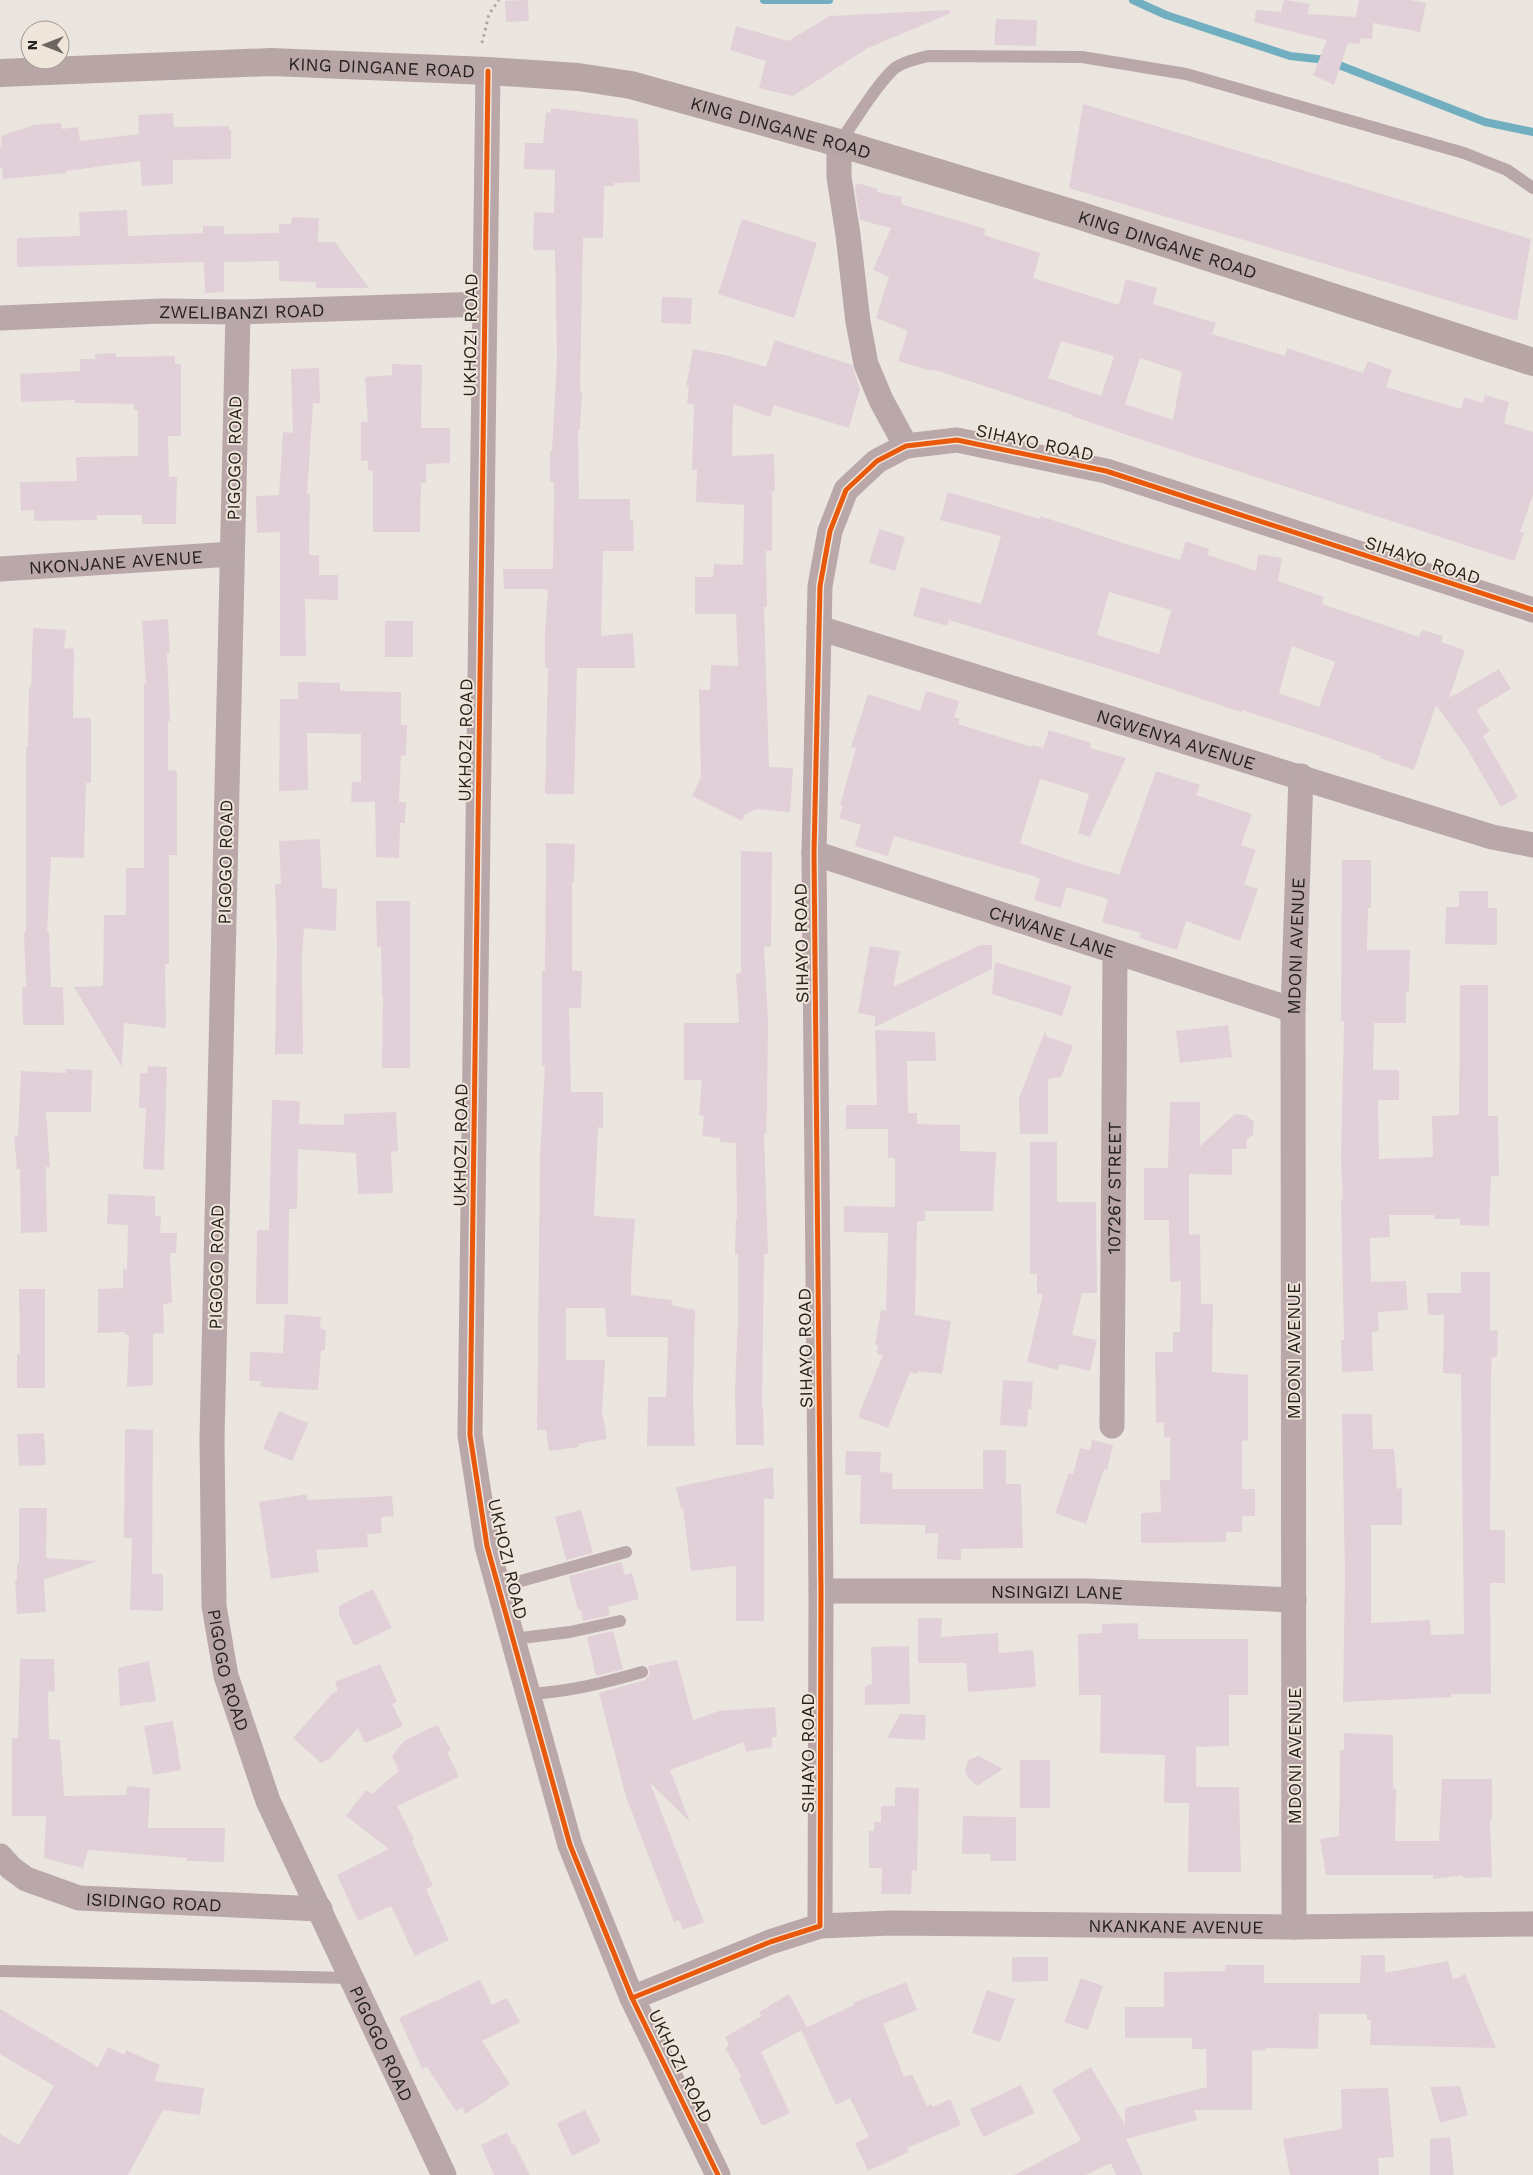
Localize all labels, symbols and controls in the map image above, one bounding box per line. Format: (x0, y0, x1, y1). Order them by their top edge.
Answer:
north arrow (20, 20, 70, 70)
text: N (24, 40, 40, 50)
street label: KING DINGANE ROAD (288, 52, 475, 81)
street label: KING DINGANE ROAD (688, 92, 874, 163)
street label: KING DINGANE ROAD (1076, 205, 1260, 283)
street label: UKHOZI ROAD (458, 273, 482, 397)
street label: ZWELIBANZI ROAD (159, 299, 325, 323)
street label: PIGOGO ROAD (222, 395, 246, 521)
street label: SIHAYO ROAD (974, 419, 1096, 465)
street label: SIHAYO ROAD (1363, 531, 1483, 589)
street label: NKONJANE AVENUE (28, 545, 203, 578)
street label: UKHOZI ROAD (453, 678, 477, 802)
street label: NGWENYA AVENUE (1094, 704, 1258, 773)
street label: PIGOGO ROAD (213, 799, 237, 925)
street label: MDONI AVENUE (1282, 877, 1308, 1015)
street label: SIHAYO ROAD (789, 883, 813, 1003)
street label: CHWANE LANE (986, 901, 1119, 962)
street label: UKHOZI ROAD (448, 1083, 472, 1207)
street label: 107267 STREET (1103, 1121, 1124, 1254)
street label: PIGOGO ROAD (204, 1204, 228, 1330)
street label: MDONI AVENUE (1283, 1282, 1304, 1420)
street label: SIHAYO ROAD (793, 1288, 817, 1408)
street label: UKHOZI ROAD (484, 1496, 532, 1622)
street label: NSINGIZI LANE (991, 1580, 1123, 1603)
street label: PIGOGO ROAD (204, 1607, 254, 1734)
street label: MDONI AVENUE (1284, 1687, 1305, 1825)
street label: SIHAYO ROAD (797, 1693, 818, 1813)
street label: ISIDINGO ROAD (85, 1888, 222, 1915)
street label: NKANKANE AVENUE (1088, 1914, 1264, 1937)
street label: PIGOGO ROAD (346, 1982, 418, 2104)
street label: UKHOZI ROAD (644, 2006, 718, 2126)

